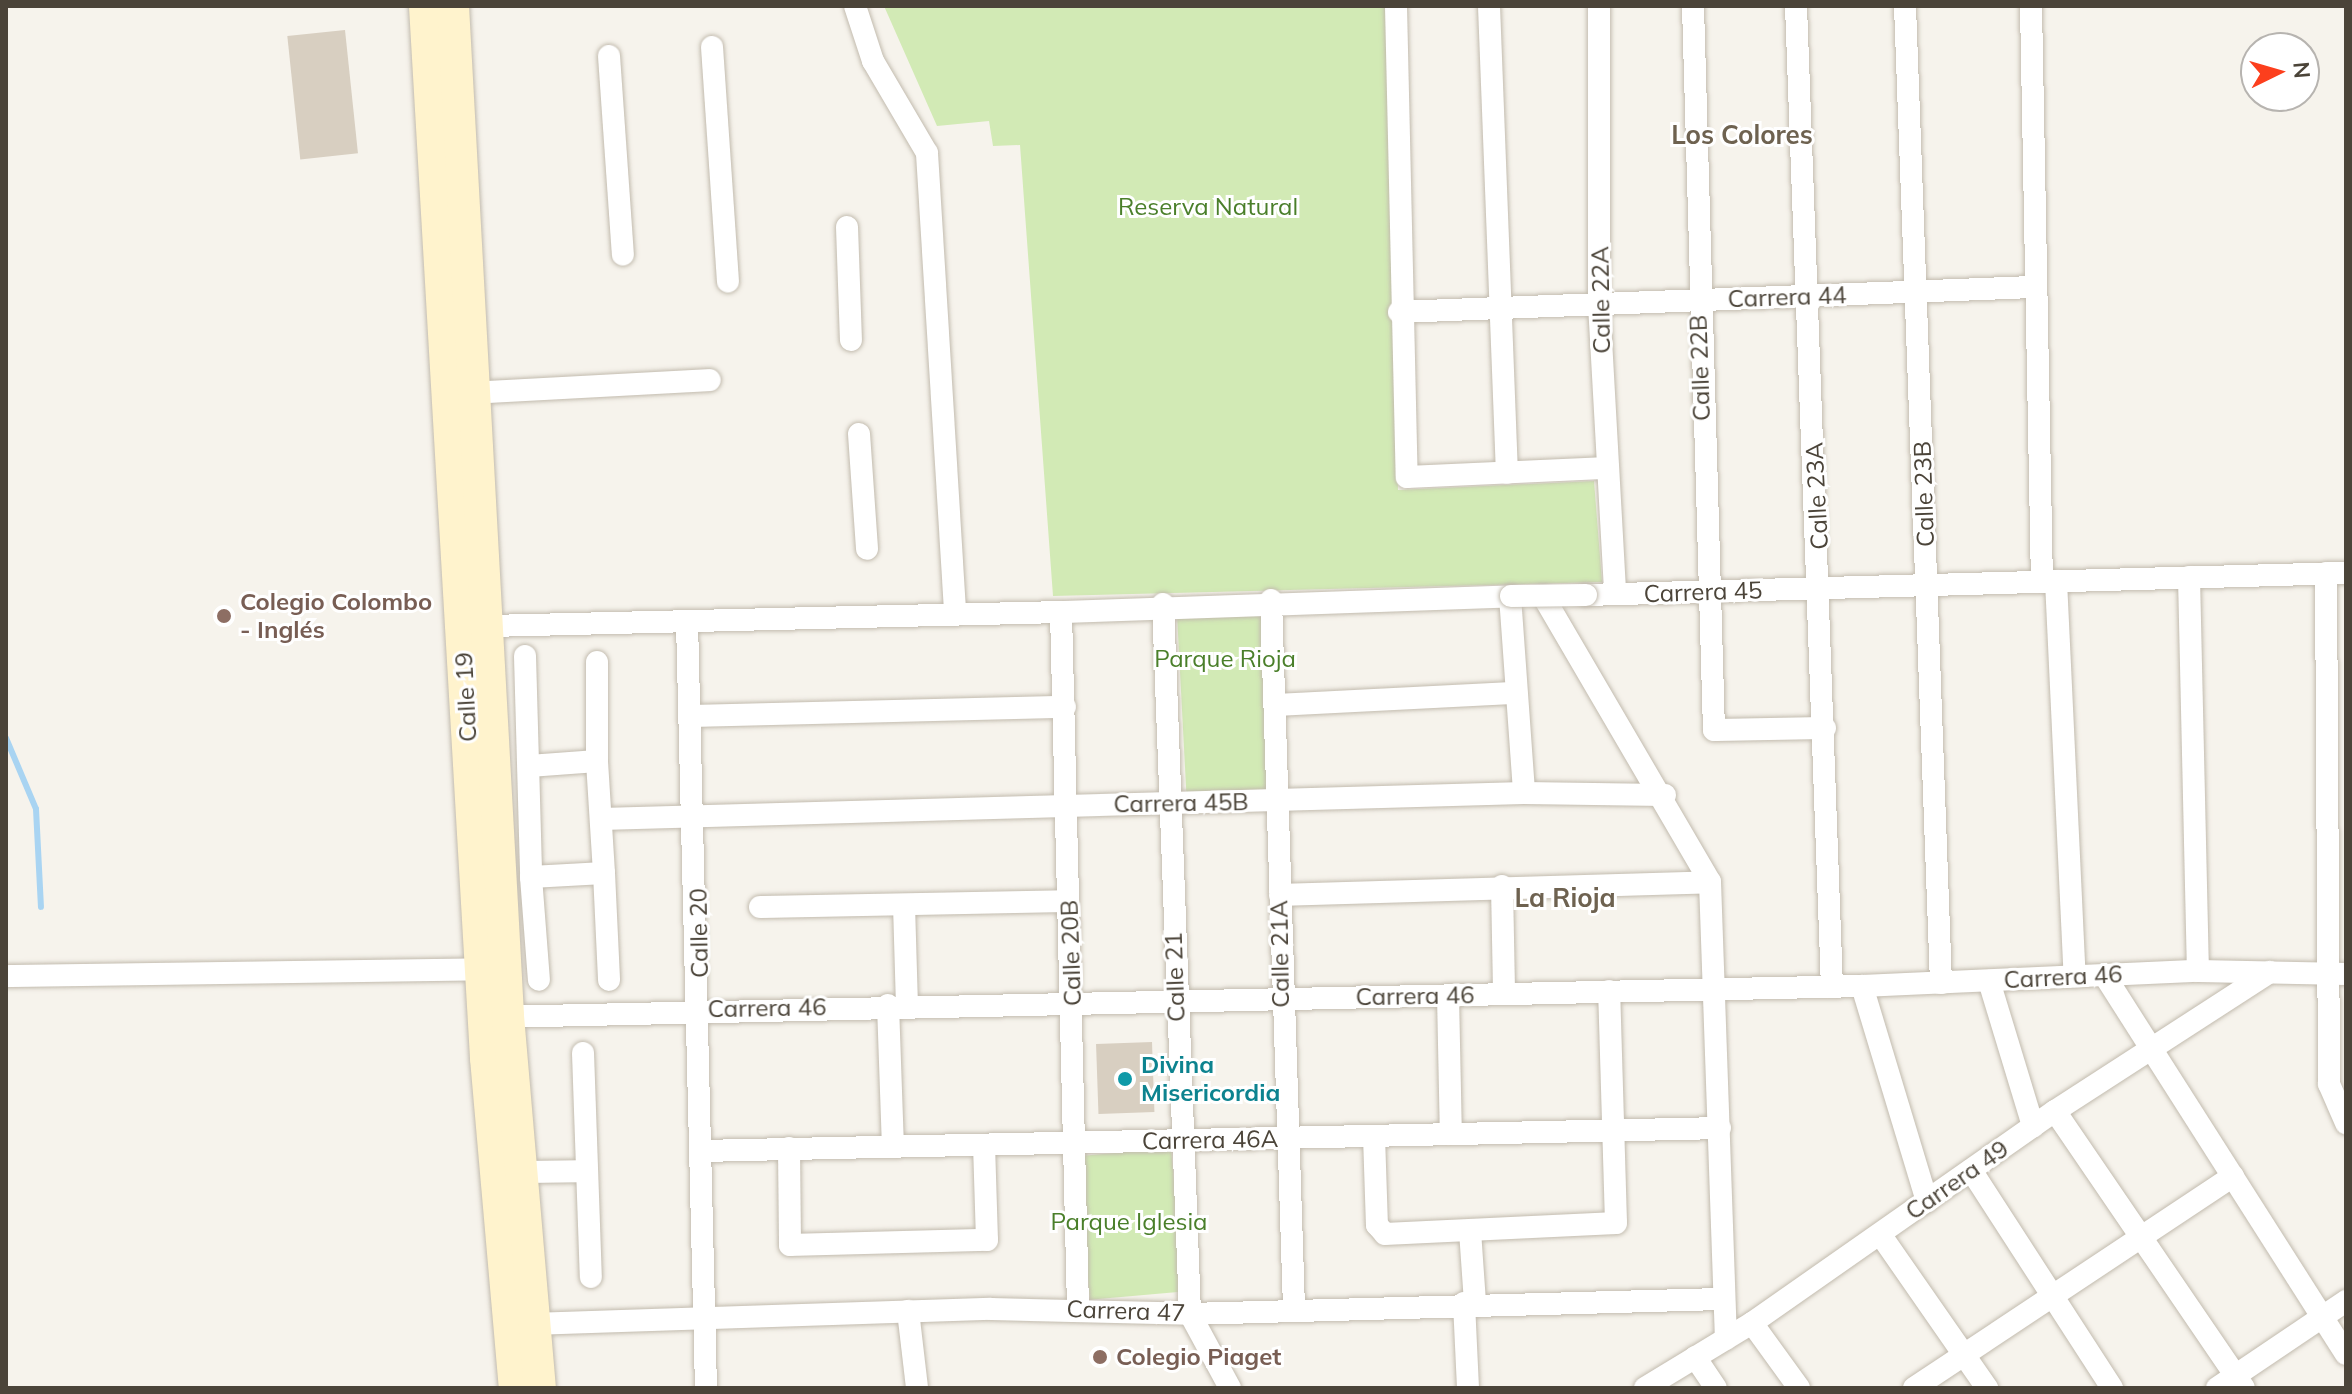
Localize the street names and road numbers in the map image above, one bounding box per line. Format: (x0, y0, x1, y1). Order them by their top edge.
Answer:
street label: Calle 22A (1586, 246, 1616, 354)
street label: Carrera 44 (1727, 281, 1847, 313)
street label: Calle 22B (1684, 314, 1716, 422)
street label: Calle 23B (1908, 440, 1940, 548)
street label: Calle 23A (1800, 442, 1834, 550)
street label: Carrera 45 (1643, 576, 1763, 608)
street label: Calle 19 (449, 651, 483, 743)
street label: Carrera 45B (1113, 787, 1249, 819)
street label: Calle 20 (684, 888, 714, 978)
street label: Calle 20B (1055, 899, 1087, 1007)
street label: Calle 21A (1265, 900, 1295, 1008)
street label: Calle 21 (1159, 932, 1191, 1022)
street label: Carrera 46 (2003, 960, 2123, 994)
street label: Carrera 46 (1355, 981, 1475, 1011)
street label: Carrera 46 (707, 993, 827, 1023)
street label: Carrera 46A (1142, 1124, 1278, 1156)
street label: Carrera 49 (1900, 1134, 2014, 1226)
street label: Carrera 47 (1066, 1295, 1186, 1327)

